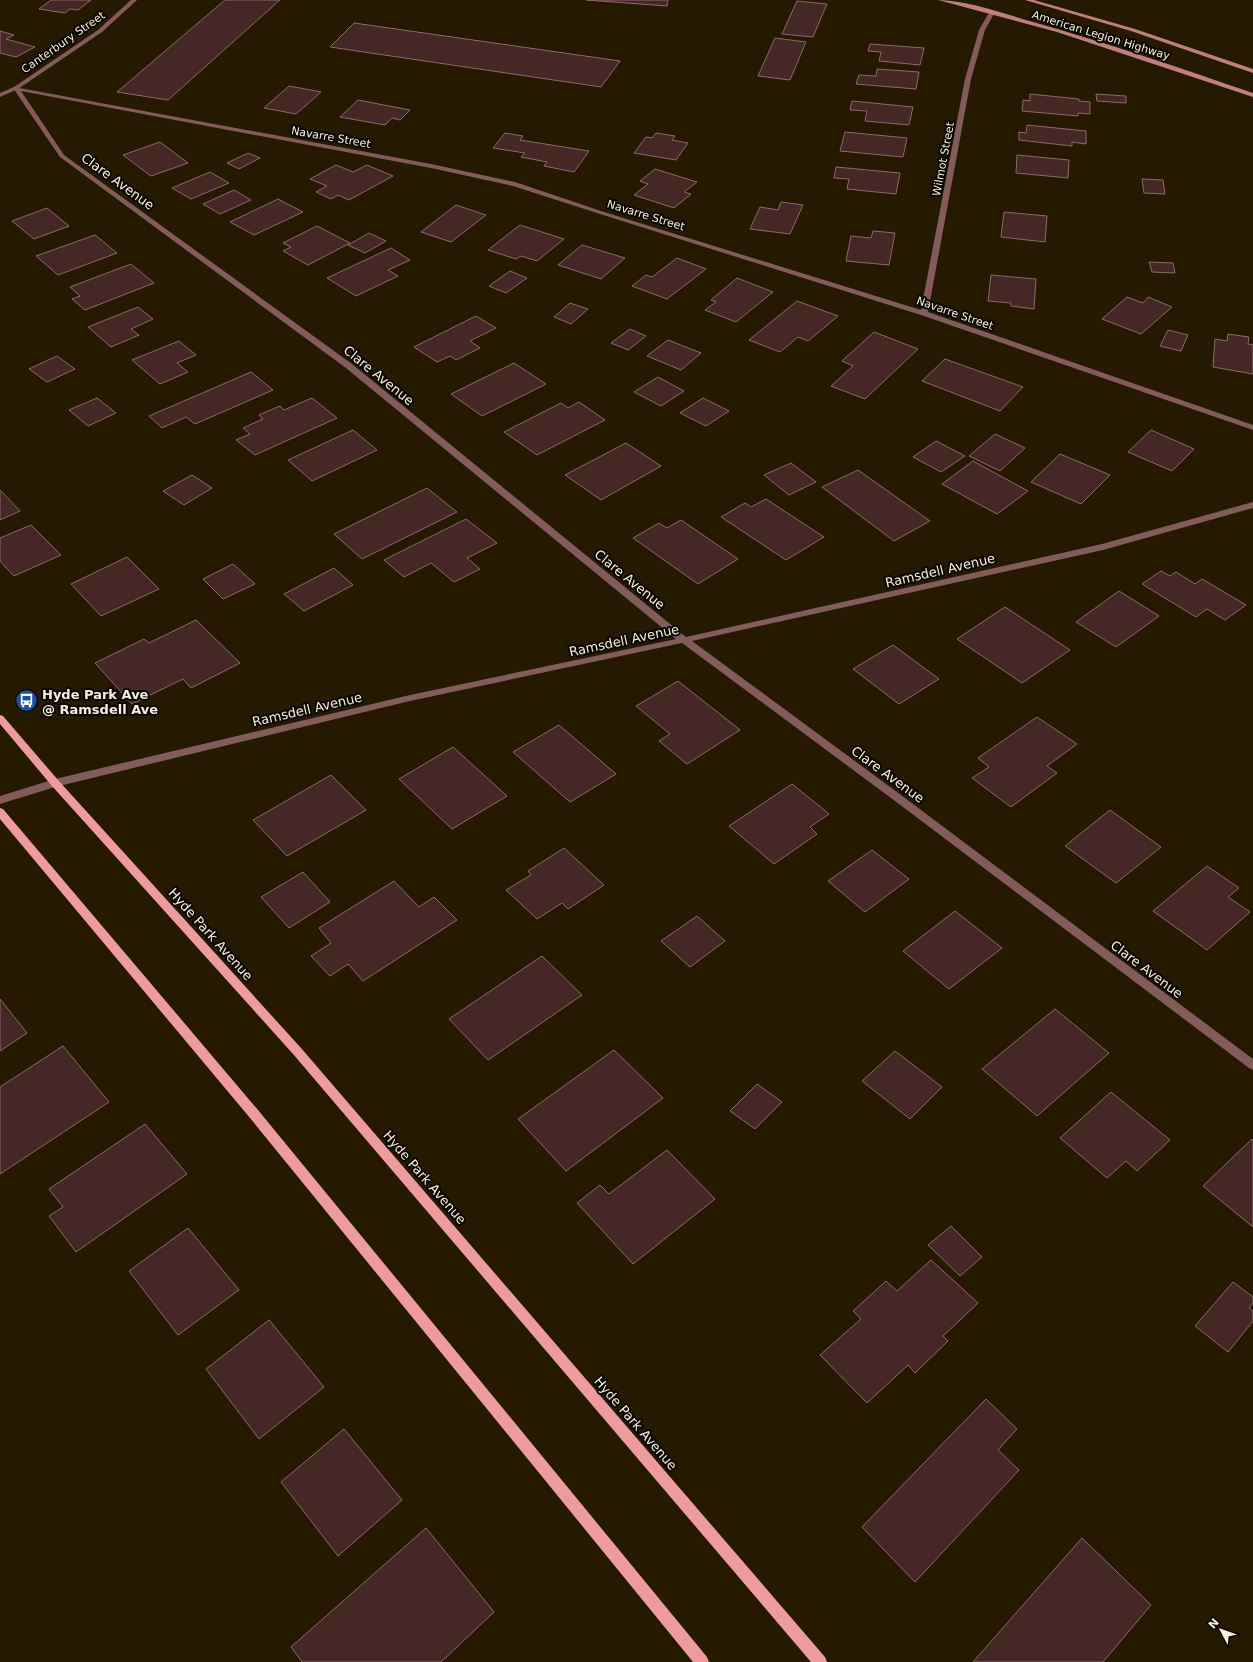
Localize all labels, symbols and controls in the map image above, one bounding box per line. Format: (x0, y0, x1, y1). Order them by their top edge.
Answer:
street label: Canterbury Street (19, 8, 108, 76)
street label: American Legion Highway (1030, 8, 1172, 63)
street label: Wilmot Street (930, 120, 957, 197)
street label: Navarre Street (290, 124, 372, 151)
street label: Clare Avenue (78, 150, 157, 213)
street label: Navarre Street (605, 197, 687, 234)
street label: Navarre Street (915, 294, 996, 333)
street label: Clare Avenue (340, 342, 417, 408)
street label: Clare Avenue (591, 546, 668, 612)
street label: Ramsdell Avenue (884, 551, 996, 590)
street label: Ramsdell Avenue (568, 622, 680, 659)
place label: Hyde Park Ave @ Ramsdell Ave (42, 687, 158, 717)
bus stop icon: Hyde Park Ave @ Ramsdell Ave (13, 688, 39, 714)
street label: Ramsdell Avenue (251, 690, 363, 729)
street label: Clare Avenue (848, 743, 927, 806)
street label: Hyde Park Avenue (165, 885, 256, 983)
street label: Clare Avenue (1108, 937, 1186, 1001)
street label: Hyde Park Avenue (380, 1128, 469, 1227)
street label: Hyde Park Avenue (591, 1374, 680, 1473)
north arrow (1201, 1610, 1241, 1650)
text: N (1206, 1616, 1222, 1632)

